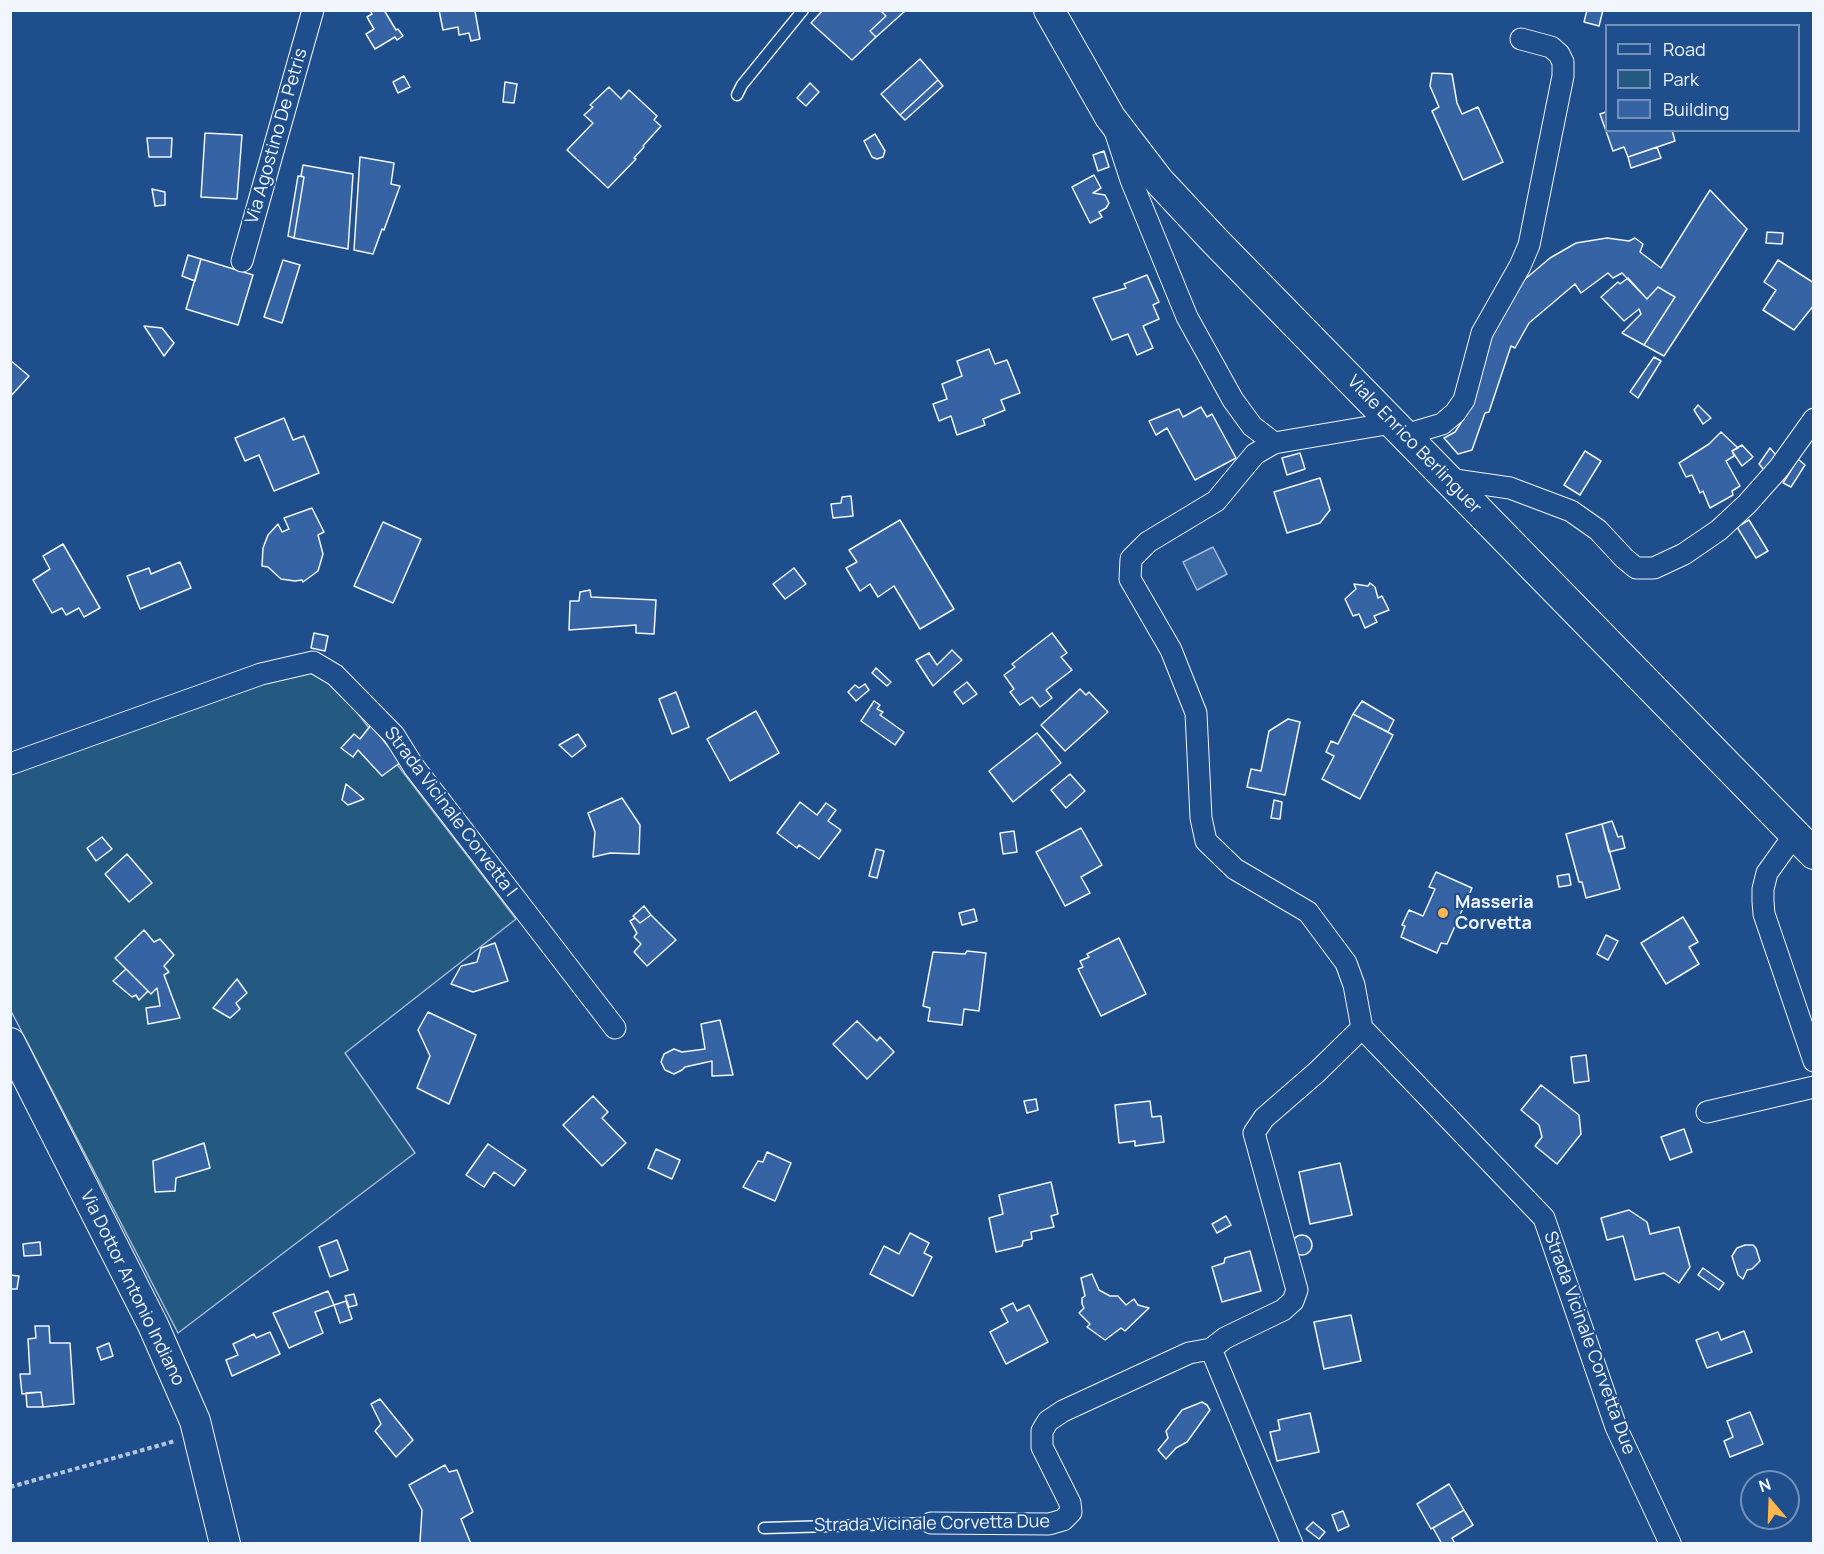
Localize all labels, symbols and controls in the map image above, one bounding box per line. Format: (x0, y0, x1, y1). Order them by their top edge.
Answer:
legend (1605, 24, 1800, 132)
text: Road (1663, 37, 1706, 61)
street label: Via Agostino De Petris (242, 46, 312, 226)
text: Park (1663, 67, 1699, 91)
text: Building (1663, 97, 1729, 121)
street label: Viale Enrico Berlinguer (1342, 371, 1486, 519)
street label: Strada Vicinale Corvetta I (379, 723, 521, 901)
place label: Masseria Corvetta (1455, 892, 1534, 934)
marker: Masseria Corvetta (1436, 906, 1450, 920)
street label: Via Dottor Antonio Indiano (75, 1187, 189, 1389)
street label: Strada Vicinale Corvetta Due (1539, 1228, 1639, 1458)
north arrow (1740, 1470, 1800, 1530)
text: N (1756, 1473, 1774, 1497)
street label: Strada Vicinale Corvetta Due (814, 1511, 1050, 1537)

